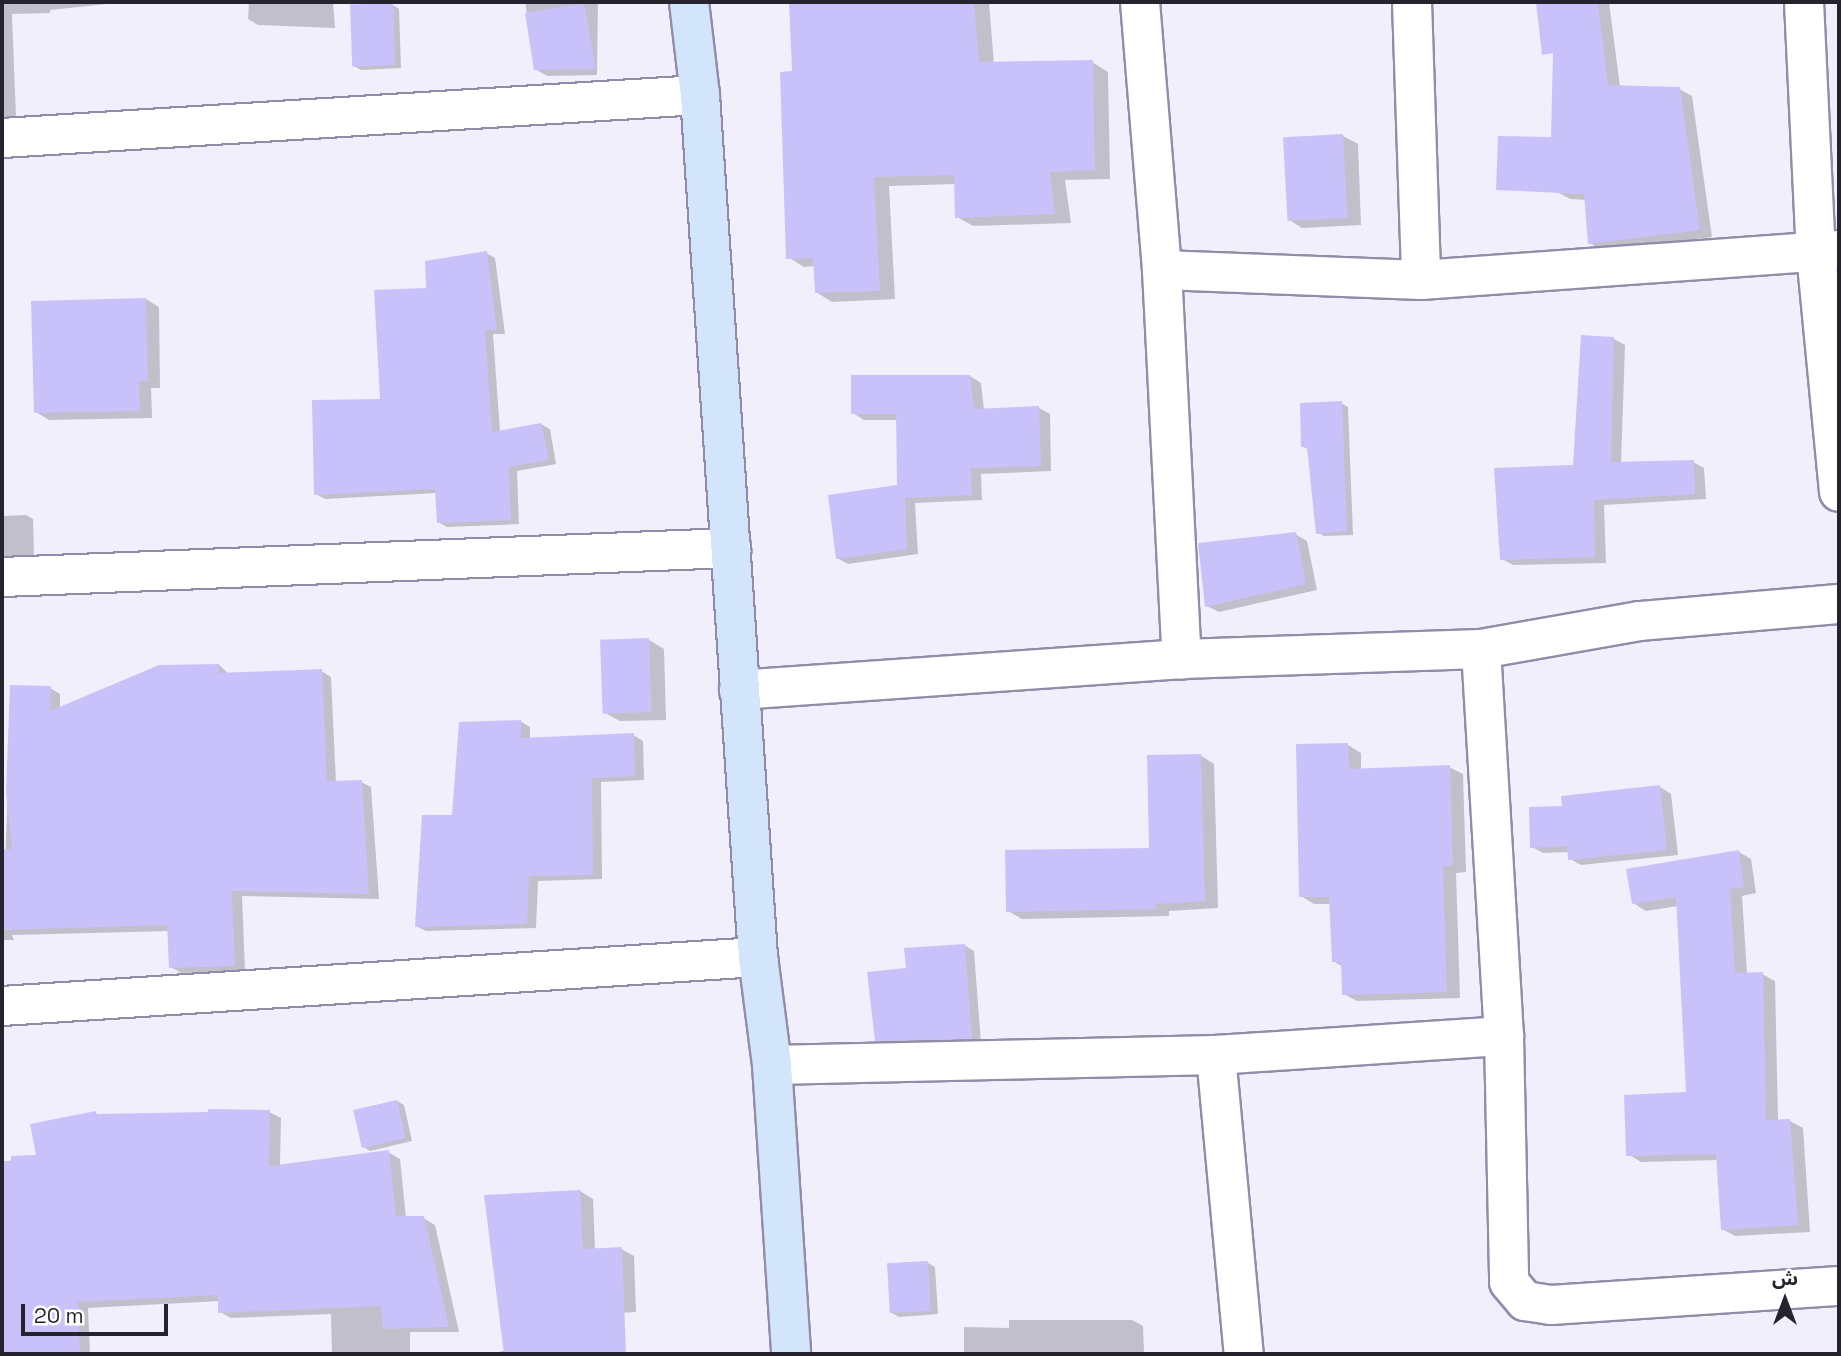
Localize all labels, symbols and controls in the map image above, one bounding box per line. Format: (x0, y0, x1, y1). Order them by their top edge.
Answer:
north arrow (1750, 1265, 1820, 1335)
text: ش (1772, 1266, 1798, 1291)
scale bar (24, 1290, 172, 1334)
text: 20 m (34, 1302, 84, 1329)

